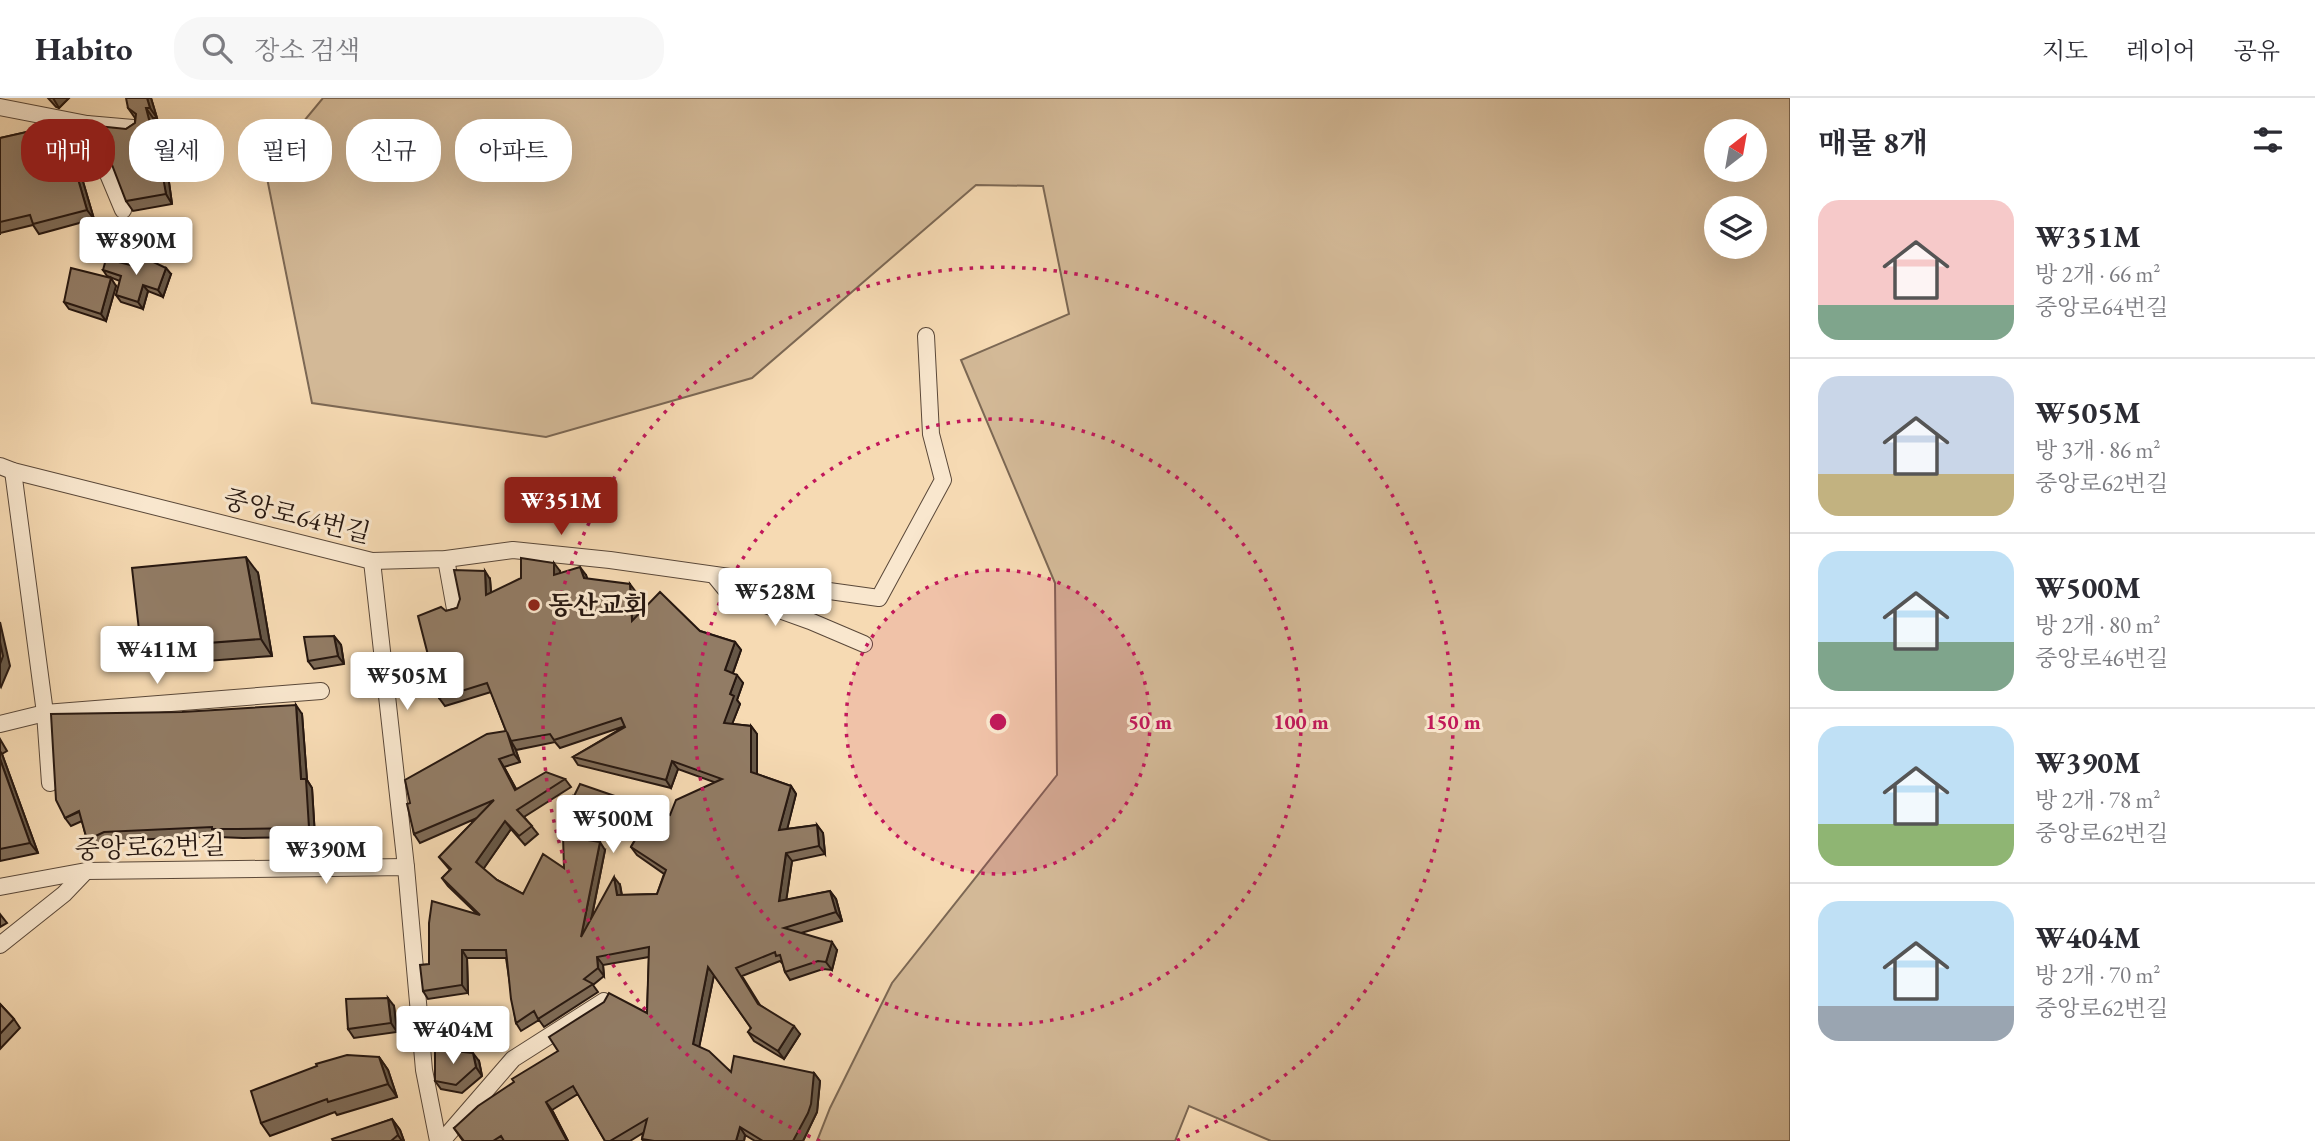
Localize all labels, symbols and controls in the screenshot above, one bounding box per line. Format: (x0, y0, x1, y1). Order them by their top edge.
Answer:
search box (174, 17, 664, 80)
text: Habito (35, 27, 132, 70)
icon: search (198, 29, 236, 67)
text: 장소 검색 (254, 33, 360, 67)
text: 지도 (2042, 35, 2088, 66)
text: 레이어 (2126, 35, 2196, 66)
text: 공유 (2234, 35, 2280, 66)
chip: 매매 (21, 119, 115, 182)
chip: 월세 (129, 119, 224, 182)
chip: 필터 (238, 119, 332, 182)
chip: 신규 (346, 119, 441, 182)
chip: 아파트 (455, 119, 572, 182)
north arrow (1704, 119, 1768, 182)
map controls (1704, 119, 1767, 259)
icon: filters (2249, 121, 2287, 159)
text: 매물 8개 (1818, 123, 1928, 162)
button: layers (1704, 196, 1767, 259)
text: ₩351M (2035, 217, 2141, 256)
pin: ₩890M (87, 218, 185, 277)
text: ₩890M (95, 225, 177, 255)
icon: home (1874, 228, 1958, 312)
text: 방 2개 · 66 m² (2035, 259, 2160, 289)
text: 중앙로64번길 (2035, 292, 2168, 322)
text: ₩505M (2035, 393, 2141, 432)
icon: home (1874, 404, 1958, 488)
text: 방 3개 · 86 m² (2035, 435, 2160, 465)
text: 중앙로62번길 (2035, 468, 2168, 498)
pin: ₩351M (512, 478, 610, 537)
street label: 중앙로64번길 (220, 481, 374, 551)
text: ₩351M (520, 485, 602, 515)
pin: ₩528M (726, 568, 824, 628)
text: ₩500M (2035, 568, 2141, 607)
text: ₩528M (734, 576, 816, 606)
icon: home (1874, 579, 1958, 663)
place label: 동산교회 (548, 588, 648, 622)
marker: 동산교회 (526, 597, 542, 613)
text: 방 2개 · 80 m² (2035, 610, 2160, 640)
pin: ₩411M (108, 626, 206, 686)
text: ₩411M (116, 634, 198, 664)
text: 중앙로46번길 (2035, 643, 2168, 673)
pin: ₩505M (358, 652, 456, 712)
text: ₩505M (366, 660, 448, 690)
text: 50 m (1128, 708, 1172, 735)
text: 100 m (1273, 708, 1329, 735)
text: 150 m (1425, 708, 1481, 735)
centre of rings (986, 710, 1010, 734)
text: ₩390M (2035, 743, 2141, 782)
icon: home (1874, 754, 1958, 838)
text: 방 2개 · 78 m² (2035, 785, 2160, 815)
pin: ₩500M (564, 796, 662, 855)
text: ₩500M (572, 803, 654, 833)
text: 중앙로62번길 (2035, 818, 2168, 848)
pin: ₩390M (277, 826, 375, 886)
street label: 중앙로62번길 (74, 827, 226, 867)
text: ₩390M (285, 834, 367, 864)
text: ₩404M (2035, 918, 2141, 957)
icon: home (1874, 929, 1958, 1013)
text: 방 2개 · 70 m² (2035, 960, 2160, 990)
text: 중앙로62번길 (2035, 993, 2168, 1023)
pin: ₩404M (404, 1006, 502, 1066)
text: ₩404M (412, 1014, 494, 1044)

